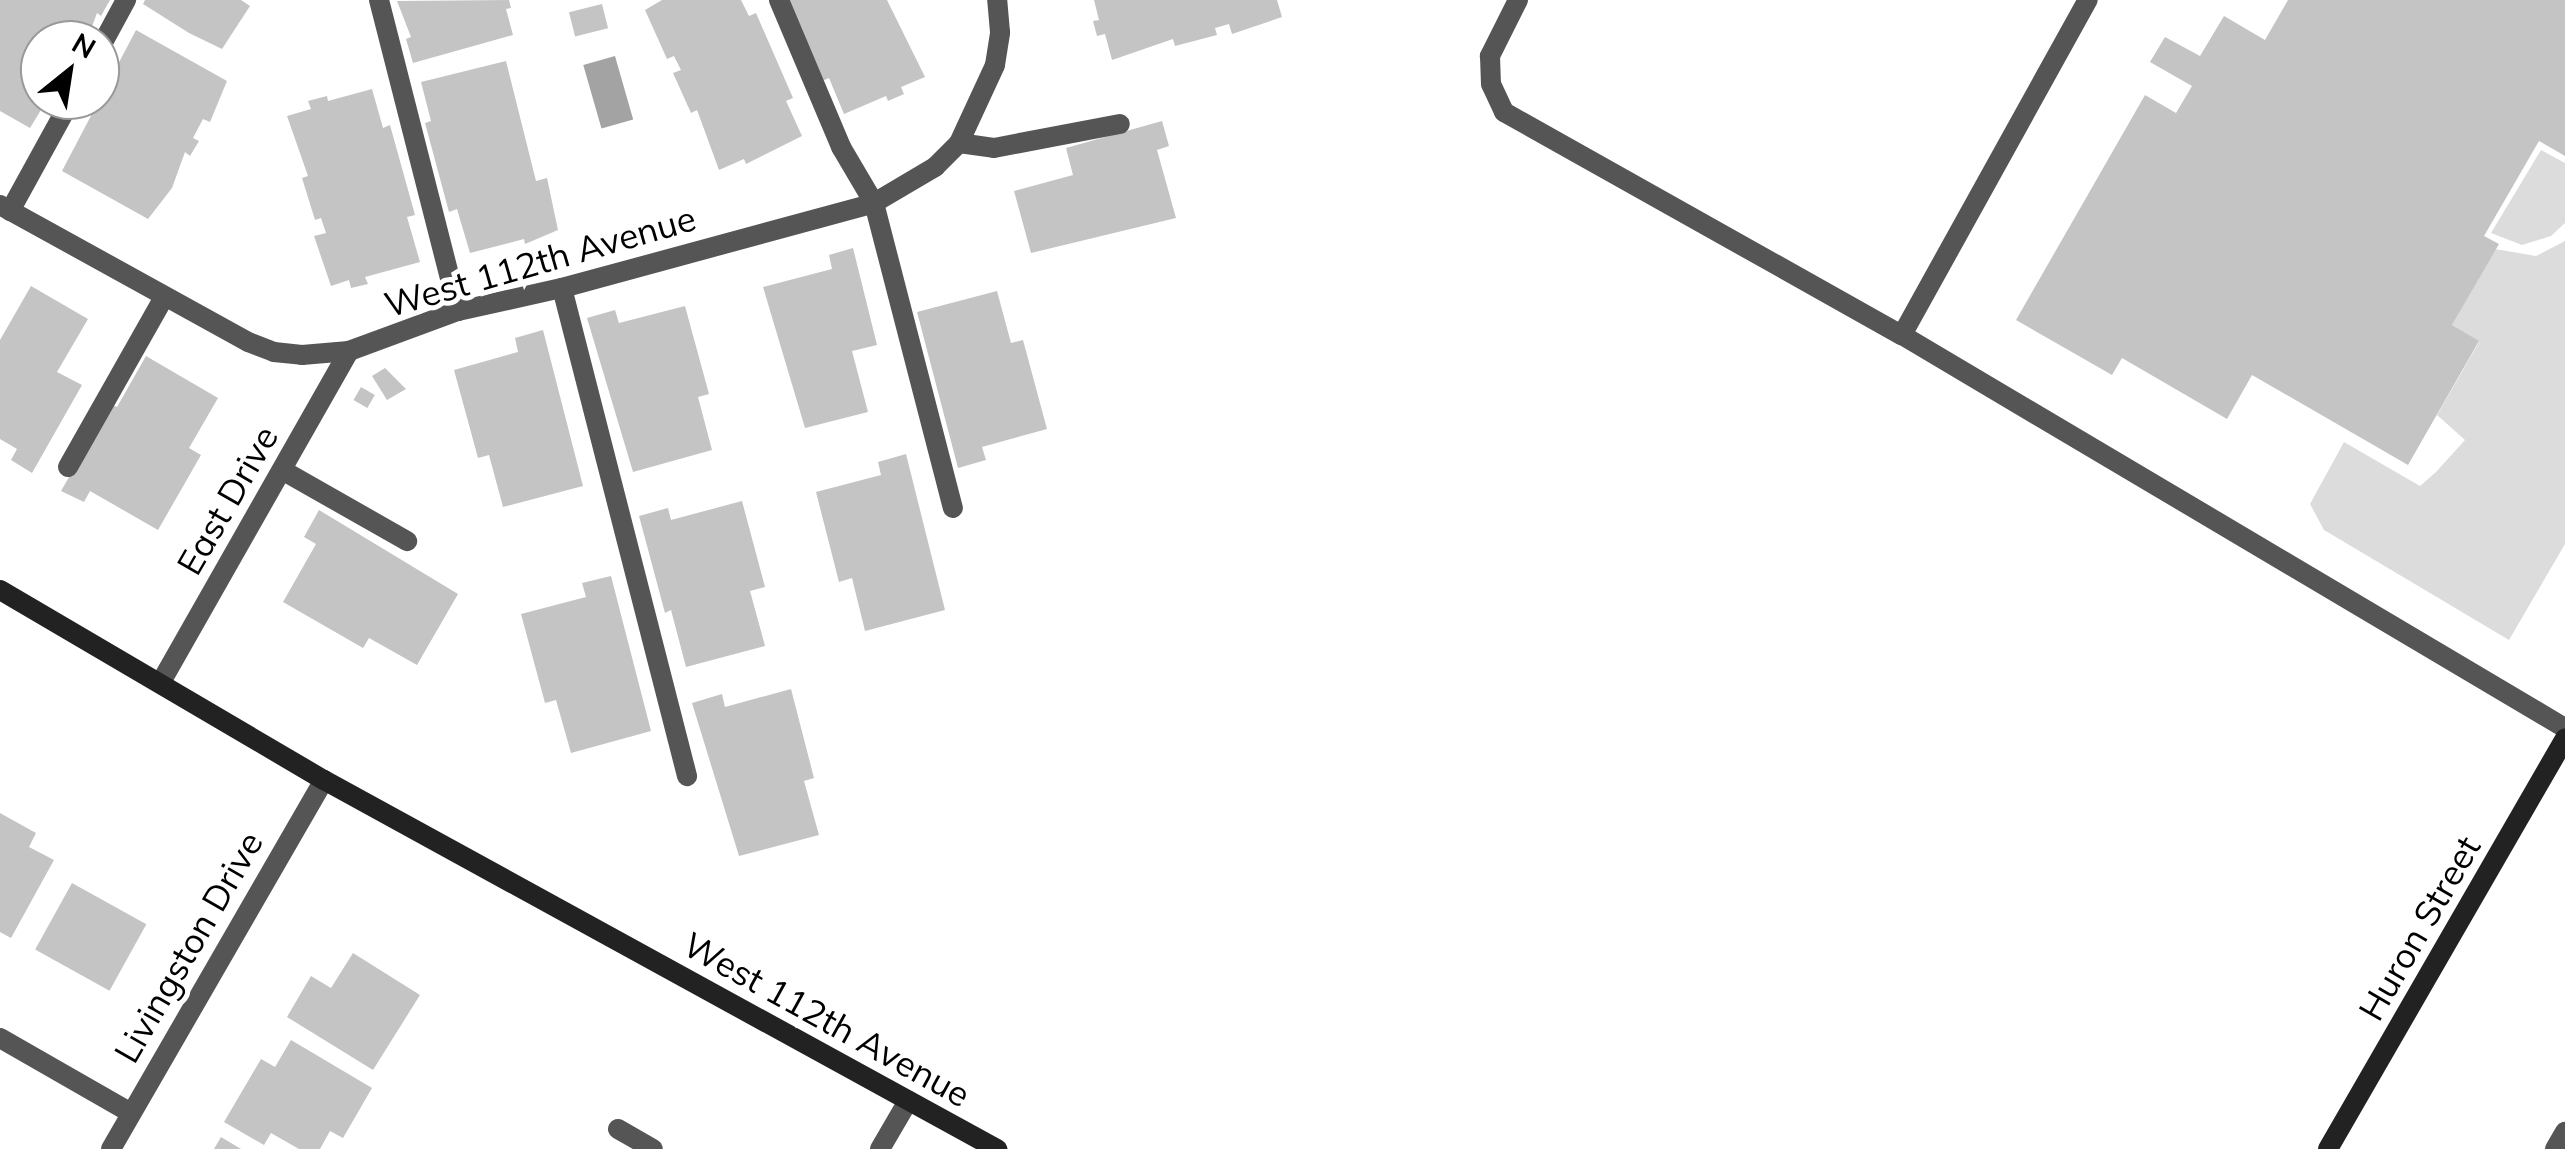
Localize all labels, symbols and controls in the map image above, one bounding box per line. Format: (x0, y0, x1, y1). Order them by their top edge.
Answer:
north arrow (20, 20, 120, 120)
text: N (66, 25, 102, 66)
street label: West 112th Avenue (380, 197, 700, 325)
street label: East Drive (168, 418, 286, 582)
street label: Livingston Drive (105, 824, 271, 1070)
street label: Huron Street (2349, 828, 2489, 1028)
street label: West 112th Avenue (676, 923, 978, 1115)

